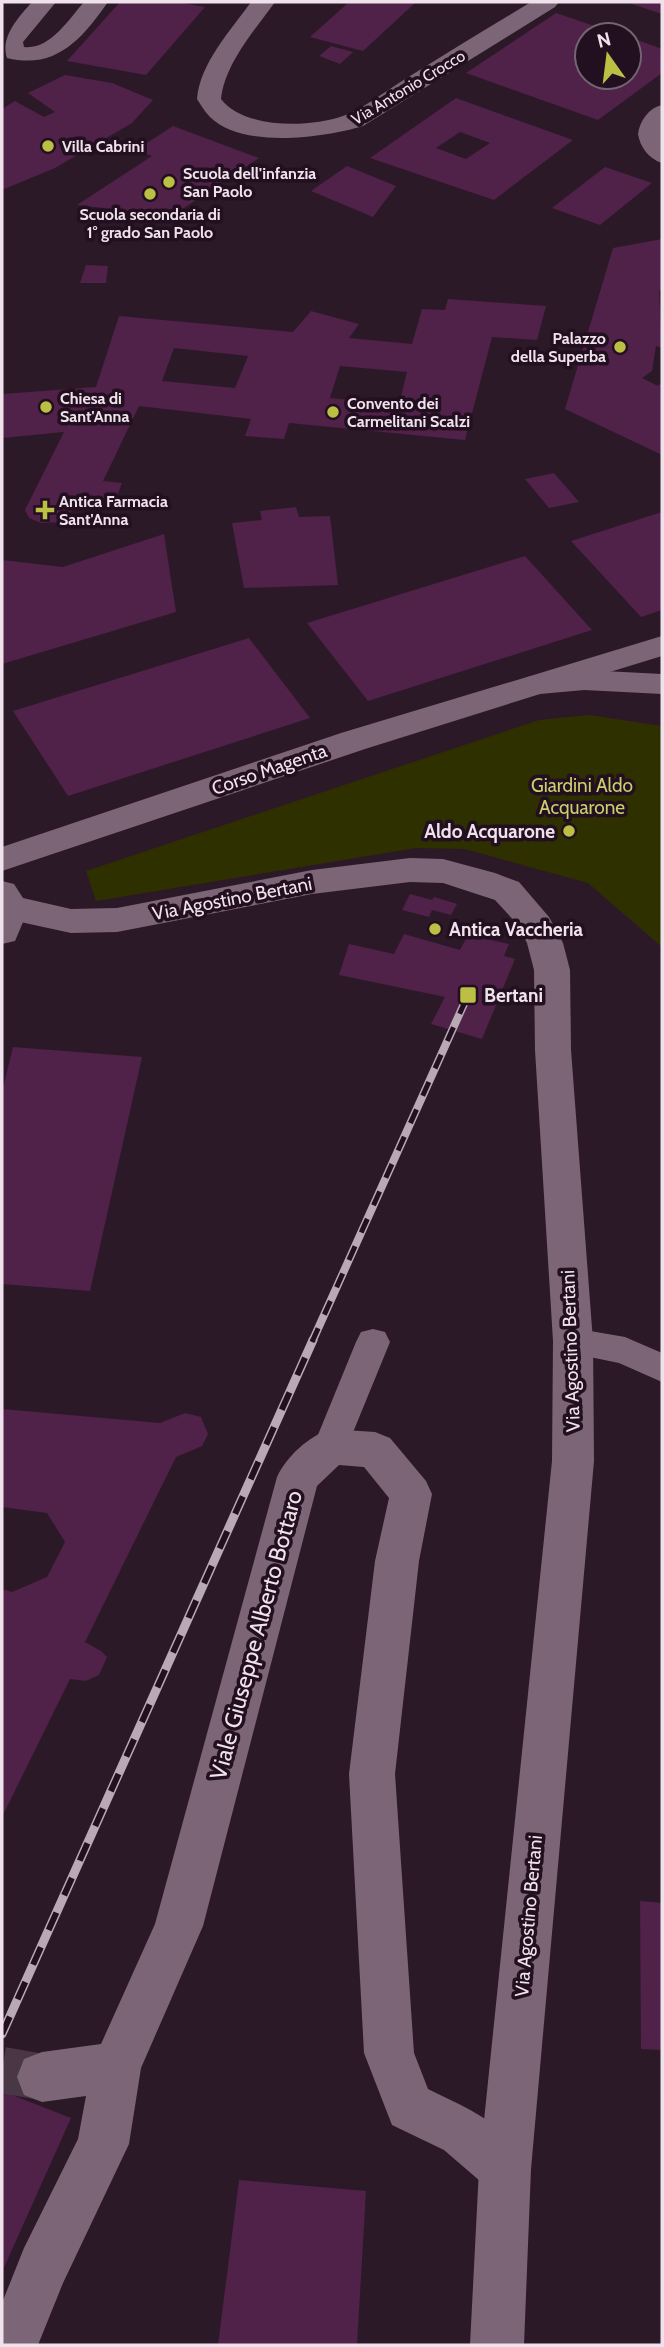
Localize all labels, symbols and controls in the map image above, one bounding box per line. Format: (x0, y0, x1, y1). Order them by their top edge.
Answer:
north arrow (573, 21, 643, 91)
text: N (595, 27, 613, 53)
street label: Via Antonio Crocco (348, 46, 469, 129)
place label: Villa Cabrini (62, 137, 144, 156)
marker: Villa Cabrini (40, 138, 56, 154)
place label: Scuola dell'infanzia San Paolo (183, 164, 316, 201)
marker: Scuola dell'infanzia San Paolo (161, 174, 177, 190)
marker: Scuola secondaria di 1° grado San Paolo (142, 186, 158, 202)
place label: Scuola secondaria di 1° grado San Paolo (79, 205, 221, 242)
place label: Palazzo della Superba (511, 329, 606, 366)
marker: Palazzo della Superba (612, 339, 628, 355)
place label: Chiesa di Sant'Anna (60, 389, 129, 426)
place label: Convento dei Carmelitani Scalzi (347, 394, 470, 431)
marker: Chiesa di Sant'Anna (38, 399, 54, 415)
marker: Convento dei Carmelitani Scalzi (325, 404, 341, 420)
place label: Antica Farmacia Sant'Anna (59, 492, 168, 529)
marker: Antica Farmacia Sant'Anna (37, 502, 53, 518)
street label: Corso Magenta (209, 739, 330, 800)
park label: Giardini Aldo Acquarone (531, 774, 633, 819)
place label: Aldo Acquarone (424, 820, 555, 843)
marker: Aldo Acquarone (561, 823, 577, 839)
street label: Via Agostino Bertani (150, 872, 314, 925)
place label: Antica Vaccheria (449, 918, 583, 941)
marker: Antica Vaccheria (427, 921, 443, 937)
place label: Bertani (484, 984, 543, 1007)
marker: Bertani (458, 985, 478, 1005)
street label: Via Agostino Bertani (556, 1270, 585, 1432)
street label: Viale Giuseppe Alberto Bottaro (204, 1487, 308, 1783)
street label: Via Agostino Bertani (510, 1834, 547, 1998)

